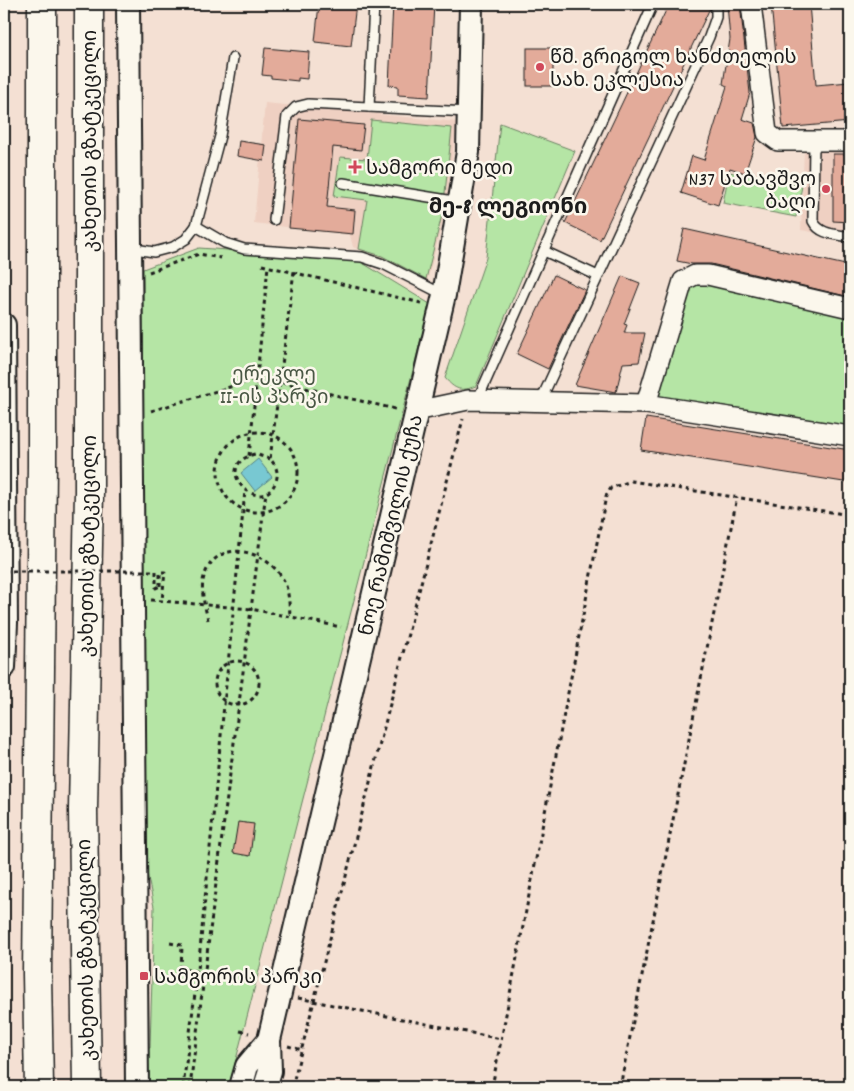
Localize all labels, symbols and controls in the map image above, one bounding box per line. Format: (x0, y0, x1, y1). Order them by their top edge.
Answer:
street label: კახეთის გზატკეცილი (78, 30, 106, 252)
place label: წმ. გრიგოლ ხანძთელის სახ. ეკლესია (550, 45, 797, 96)
marker: წმ. გრიგოლ ხანძთელის სახ. ეკლესია (534, 61, 546, 73)
place label: სამგორი მედი (366, 156, 513, 184)
marker: სამგორი მედი (348, 160, 362, 174)
place label: N37 საბავშვო ბაღი (689, 167, 816, 218)
marker: N37 საბავშვო ბაღი (820, 183, 832, 195)
district label: მე-8 ლეგიონი (429, 193, 587, 224)
park label: ერეკლე II-ის პარკი (220, 362, 328, 413)
street label: ნოე რამიშვილის ქუჩა (354, 412, 432, 639)
street label: კახეთის გზატკეცილი (74, 435, 106, 658)
street label: კახეთის გზატკეცილი (72, 838, 104, 1061)
place label: სამგორის პარკი (154, 965, 322, 993)
marker: სამგორის პარკი (138, 970, 150, 982)

